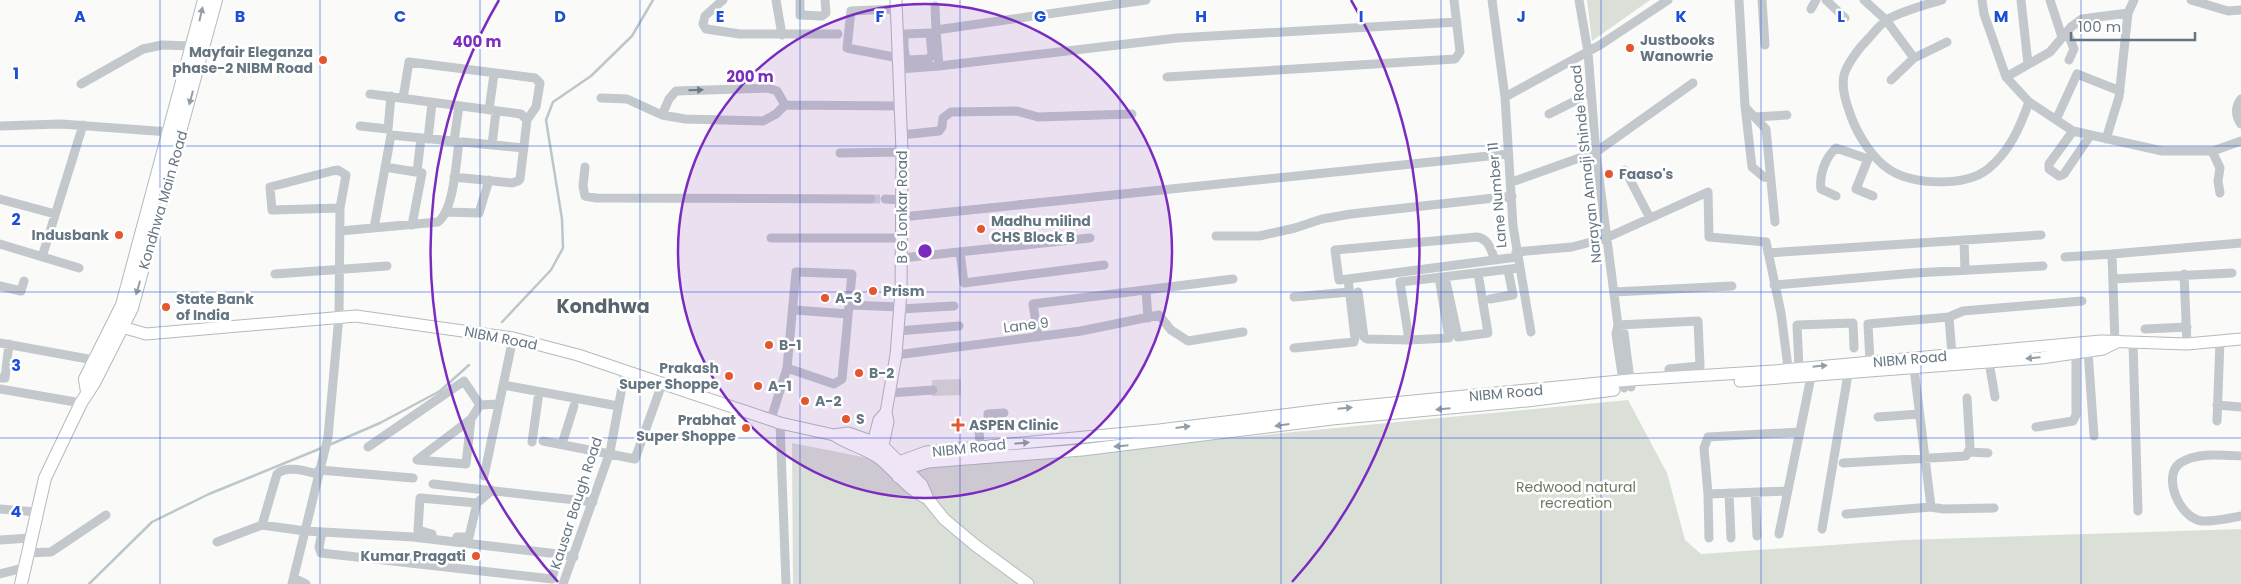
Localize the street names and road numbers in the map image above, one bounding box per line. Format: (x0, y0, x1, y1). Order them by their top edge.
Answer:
street label: Narayan Annaji Shinde Road (1566, 64, 1606, 264)
street label: Kondhwa Main Road (134, 128, 192, 272)
street label: Lane Number 11 (1482, 141, 1512, 249)
street label: B G Lonkar Road (892, 151, 912, 263)
street label: Lane 9 (1002, 312, 1050, 338)
street label: NIBM Road (463, 321, 539, 355)
street label: NIBM Road (1872, 346, 1948, 372)
street label: NIBM Road (1468, 380, 1544, 406)
street label: Kausar Baugh Road (545, 434, 607, 572)
street label: NIBM Road (931, 434, 1007, 462)

